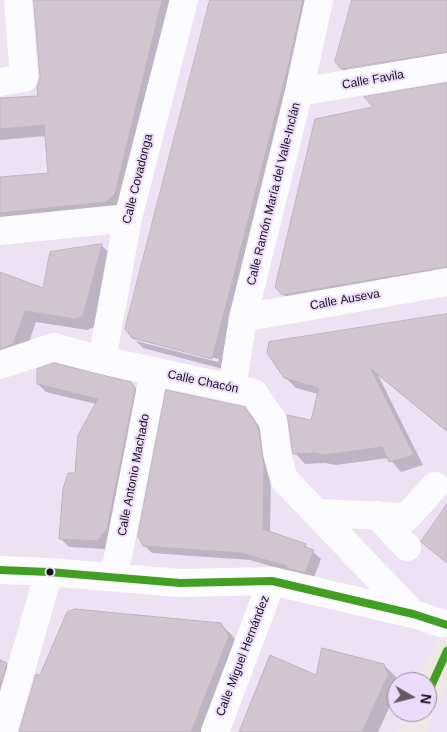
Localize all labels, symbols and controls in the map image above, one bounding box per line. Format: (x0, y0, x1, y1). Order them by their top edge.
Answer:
street label: Calle Favila (341, 67, 405, 93)
street label: Calle Ramón María del Valle-Inclán (244, 101, 304, 287)
street label: Calle Covadonga (120, 133, 156, 225)
street label: Calle Auseva (309, 287, 381, 313)
street label: Calle Chacón (166, 367, 240, 397)
street label: Calle Antonio Machado (115, 413, 153, 537)
unlabelled marker (45, 567, 55, 577)
street label: Calle Miguel Hernández (213, 594, 273, 718)
north arrow (387, 672, 437, 722)
text: N (417, 693, 434, 705)

